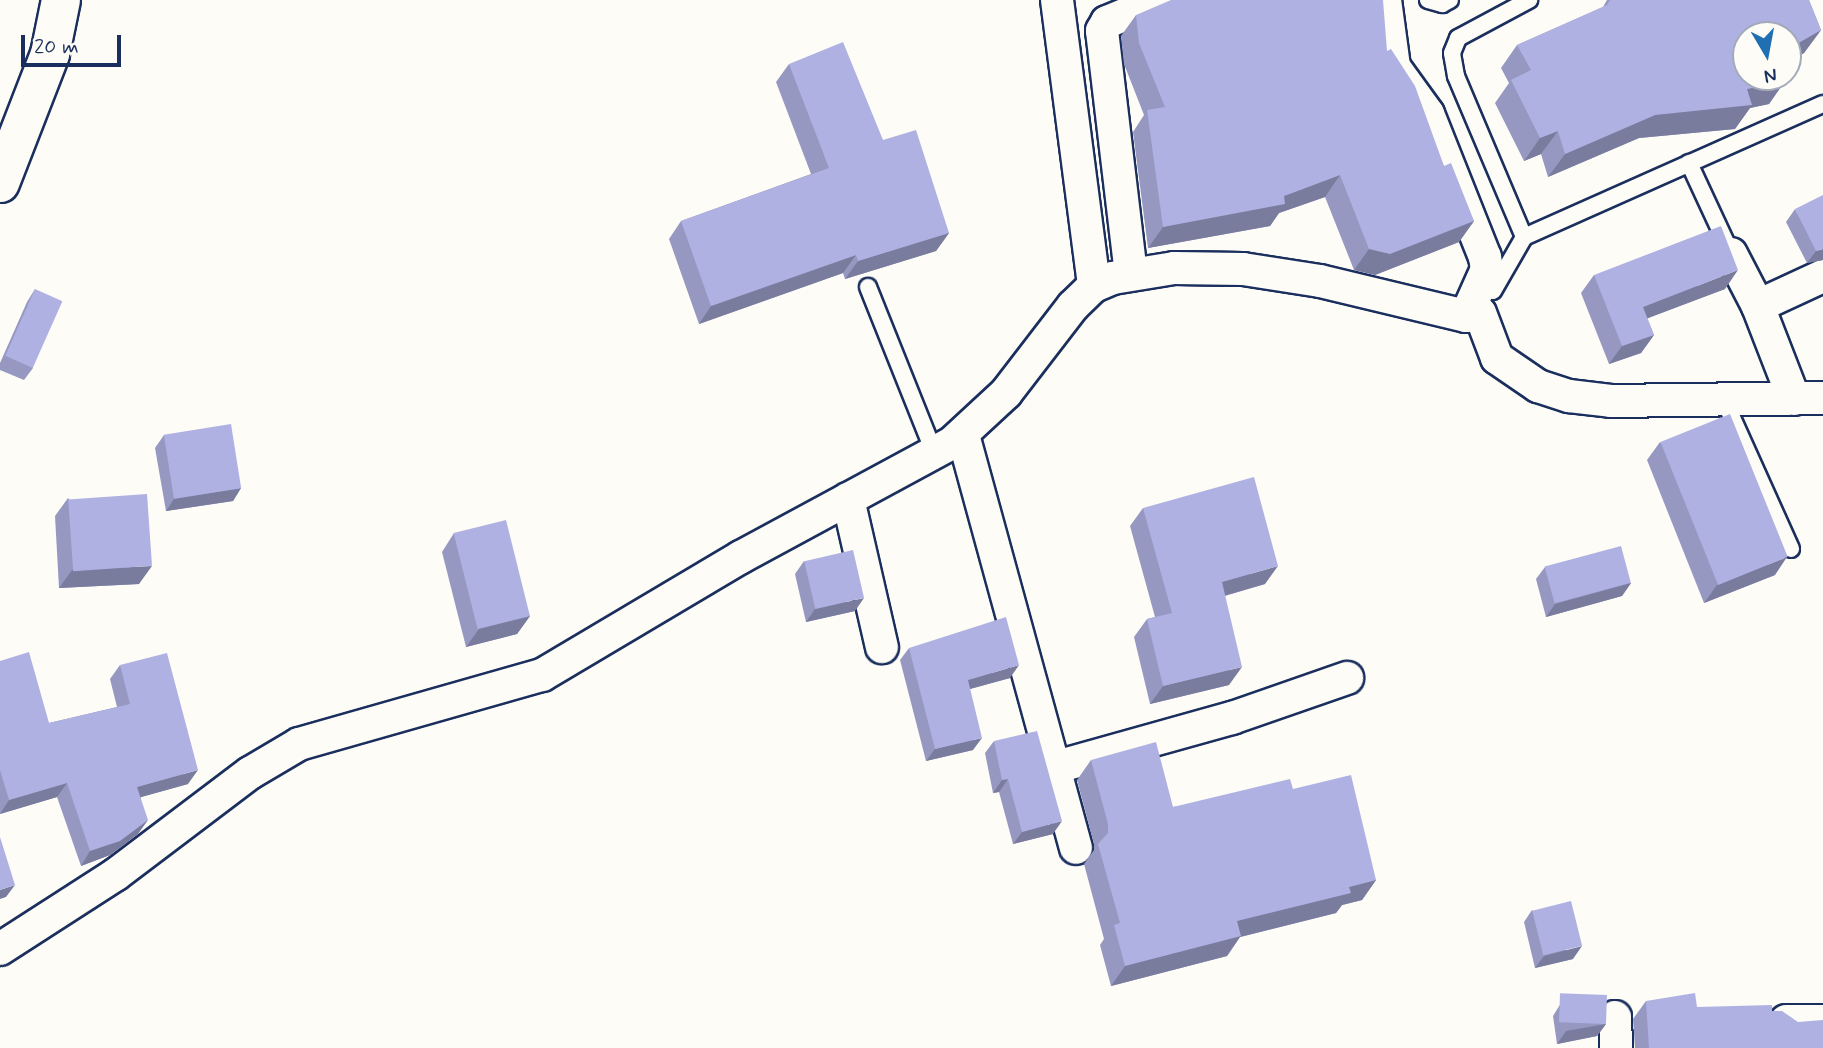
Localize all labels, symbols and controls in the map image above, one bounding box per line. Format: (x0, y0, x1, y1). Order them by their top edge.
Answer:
scale bar (24, 21, 124, 65)
north arrow (1732, 21, 1802, 91)
text: 20 m (34, 33, 79, 61)
text: N (1762, 62, 1779, 89)

